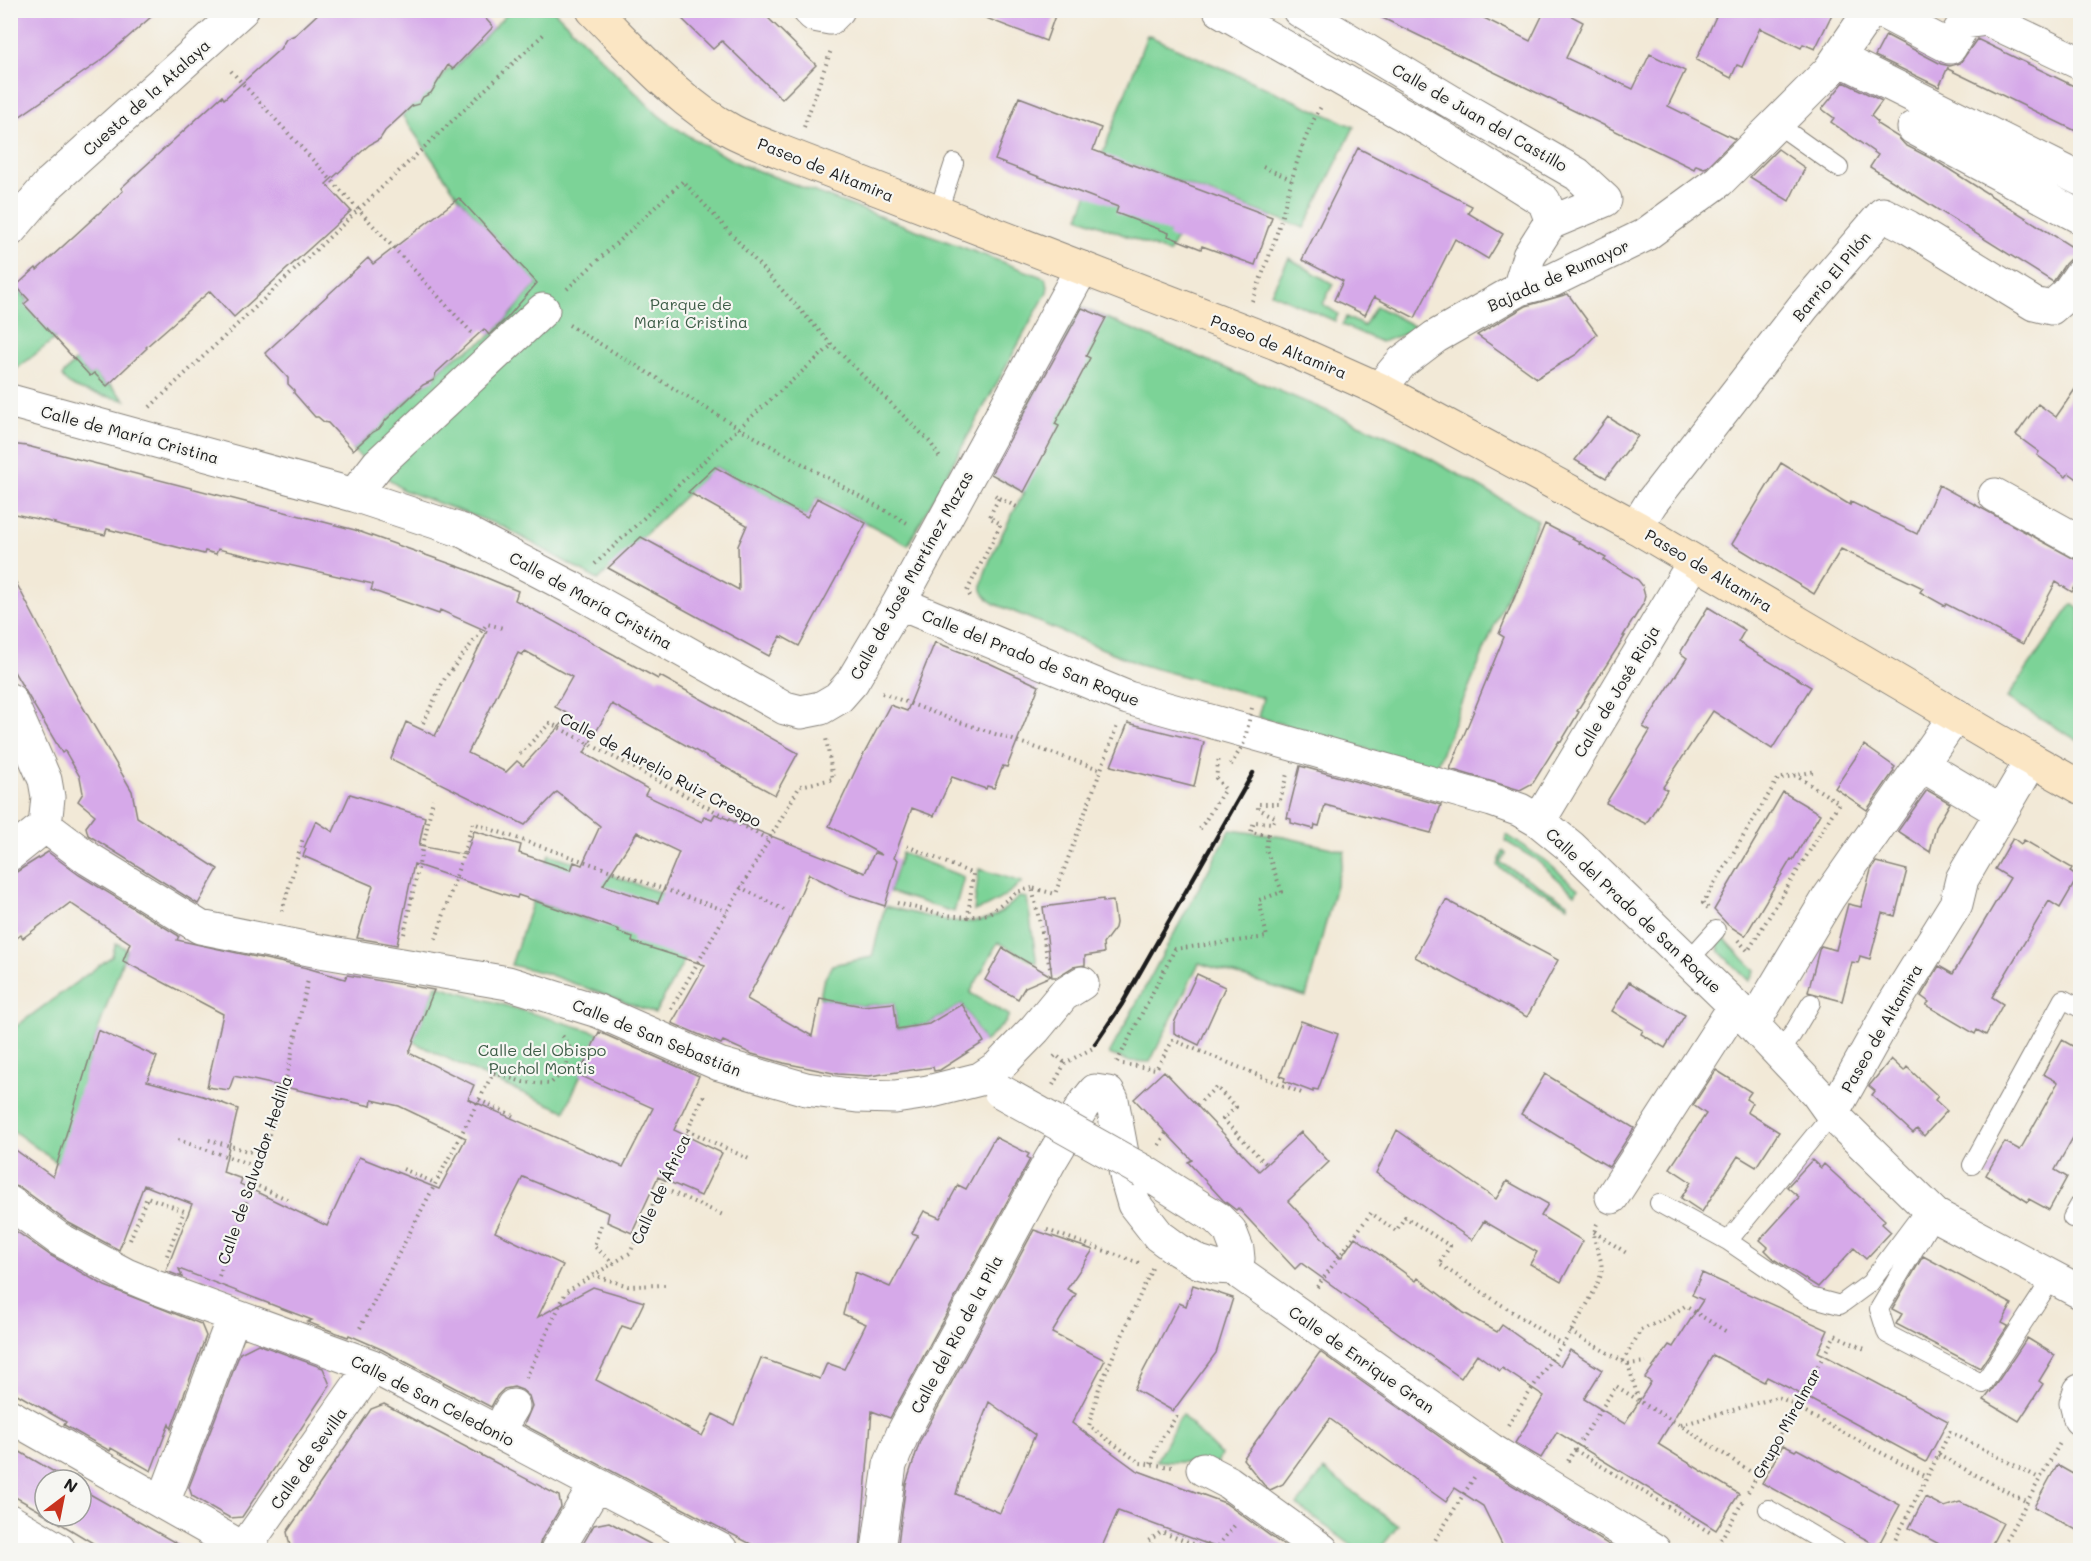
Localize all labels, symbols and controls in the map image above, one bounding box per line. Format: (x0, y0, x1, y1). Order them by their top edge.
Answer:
street label: Cuesta de la Atalaya (78, 34, 214, 160)
street label: Calle de Juan del Castillo (1389, 58, 1571, 176)
street label: Paseo de Altamira (755, 132, 897, 206)
street label: Barrio El Pilón (1787, 227, 1875, 325)
street label: Bajada de Rumayor (1484, 234, 1632, 316)
park label: Parque de María Cristina (634, 293, 748, 332)
street label: Paseo de Altamira (1208, 309, 1350, 383)
street label: Calle de María Cristina (39, 400, 221, 468)
street label: Calle de José Martínez Mazas (845, 467, 977, 683)
street label: Paseo de Altamira (1641, 524, 1777, 616)
street label: Calle de María Cristina (506, 546, 676, 654)
street label: Calle del Prado de San Roque (919, 604, 1143, 710)
street label: Calle de José Rioja (1568, 621, 1664, 761)
street label: Calle de Aurelio Ruiz Crespo (557, 707, 765, 831)
street label: Calle del Prado de San Roque (1542, 823, 1726, 997)
street label: Paseo de Altamira (1836, 960, 1926, 1096)
street label: Calle de San Sebastián (570, 994, 744, 1080)
park label: Calle del Obispo Puchol Montis (478, 1039, 606, 1078)
street label: Calle de Salvador Hedilla (212, 1073, 296, 1267)
street label: Calle de África (625, 1131, 695, 1247)
street label: Calle del Río de la Pila (905, 1251, 1007, 1417)
street label: Calle de Enrique Gran (1285, 1301, 1439, 1417)
street label: Calle de San Celedonio (348, 1350, 518, 1450)
street label: Grupo Miralmar (1747, 1364, 1825, 1482)
street label: Calle de Sevilla (265, 1403, 351, 1513)
north arrow (33, 1468, 93, 1528)
text: N (60, 1473, 82, 1497)

